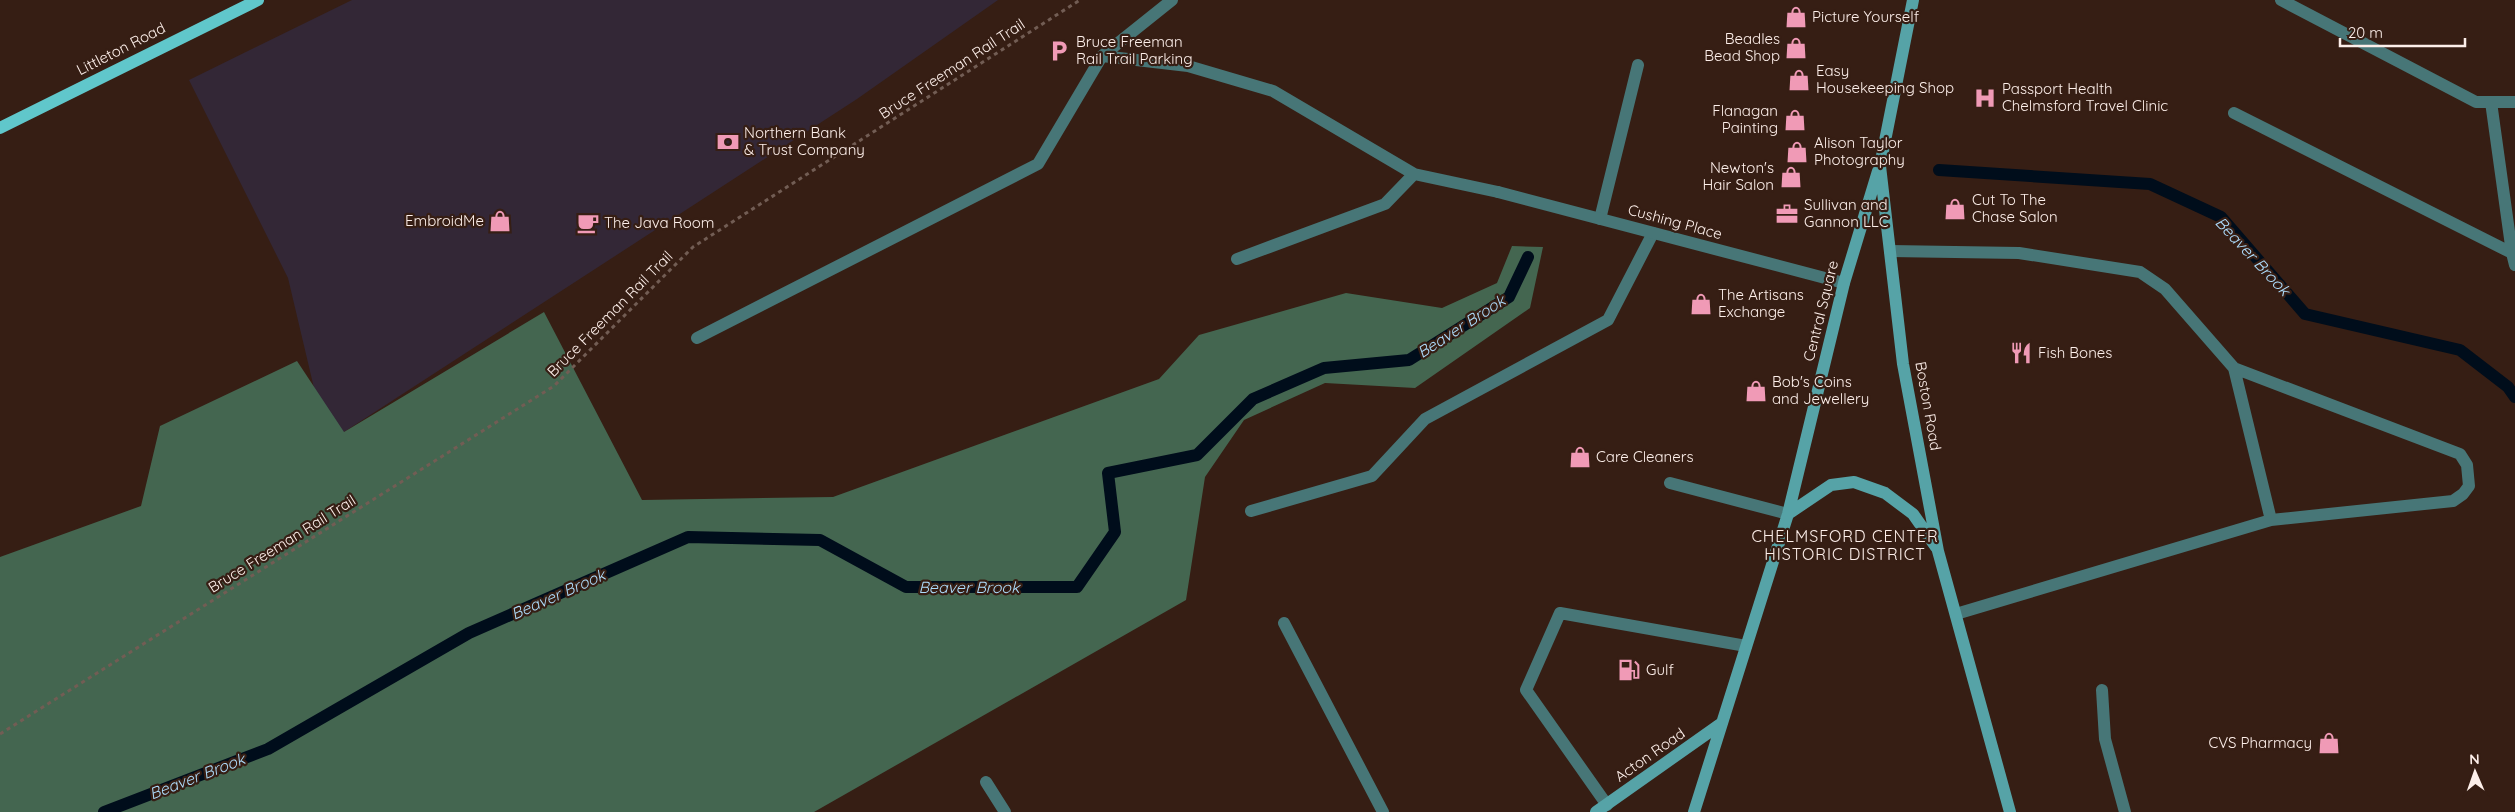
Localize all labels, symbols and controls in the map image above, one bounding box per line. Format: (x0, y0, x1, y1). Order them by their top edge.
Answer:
shop icon: Picture Yourself (1783, 4, 1809, 30)
place label: Picture Yourself (1812, 7, 1920, 26)
street label: Bruce Freeman Rail Trail (875, 14, 1028, 123)
scale bar (2340, 15, 2465, 47)
street label: Littleton Road (73, 18, 168, 79)
text: 20 m (2348, 23, 2383, 42)
place label: Beadles Bead Shop (1704, 29, 1780, 65)
place label: Bruce Freeman Rail Trail Parking (1076, 32, 1193, 68)
shop icon: Beadles Bead Shop (1783, 35, 1809, 61)
parking icon: Bruce Freeman Rail Trail Parking (1046, 38, 1072, 64)
place label: Easy Housekeeping Shop (1816, 61, 1954, 97)
shop icon: Easy Housekeeping Shop (1786, 67, 1812, 93)
place label: Passport Health Chelmsford Travel Clinic (2002, 79, 2168, 115)
hospital icon: Passport Health Chelmsford Travel Clinic (1972, 85, 1998, 111)
place label: Flanagan Painting (1712, 101, 1778, 137)
shop icon: Flanagan Painting (1782, 107, 1808, 133)
place label: Northern Bank & Trust Company (744, 123, 865, 159)
bank icon: Northern Bank & Trust Company (715, 129, 741, 155)
place label: Alison Taylor Photography (1814, 133, 1905, 169)
shop icon: Alison Taylor Photography (1784, 139, 1810, 165)
place label: Newton's Hair Salon (1702, 158, 1774, 194)
shop icon: Newton's Hair Salon (1778, 164, 1804, 190)
place label: Cut To The Chase Salon (1972, 190, 2058, 226)
place label: Sullivan and Gannon LLC (1804, 195, 1889, 231)
shop icon: Cut To The Chase Salon (1942, 196, 1968, 222)
street label: Cushing Place (1626, 200, 1724, 243)
office icon: Sullivan and Gannon LLC (1774, 201, 1800, 227)
shop icon: EmbroidMe (487, 208, 513, 234)
cafe icon: The Java Room (575, 210, 601, 236)
place label: EmbroidMe (405, 211, 484, 230)
water label: Beaver Brook (2211, 212, 2296, 301)
place label: The Java Room (604, 213, 715, 232)
street label: Bruce Freeman Rail Trail (543, 247, 677, 381)
street label: Central Square (1799, 258, 1842, 363)
place label: The Artisans Exchange (1718, 285, 1804, 321)
water label: Beaver Brook (1413, 289, 1510, 362)
shop icon: The Artisans Exchange (1688, 291, 1714, 317)
restaurant icon: Fish Bones (2008, 340, 2034, 366)
place label: Fish Bones (2038, 343, 2112, 362)
street label: Boston Road (1911, 360, 1946, 452)
place label: Bob's Coins and Jewellery (1772, 372, 1869, 408)
shop icon: Bob's Coins and Jewellery (1743, 378, 1769, 404)
shop icon: Care Cleaners (1567, 444, 1593, 470)
place label: Care Cleaners (1596, 447, 1694, 466)
street label: Bruce Freeman Rail Trail (205, 490, 359, 597)
district label: CHELMSFORD CENTER HISTORIC DISTRICT (1751, 526, 1939, 564)
water label: Beaver Brook (508, 564, 610, 624)
water label: Beaver Brook (918, 577, 1021, 597)
fuel station icon: Gulf (1616, 657, 1642, 683)
place label: Gulf (1646, 660, 1674, 679)
street label: Acton Road (1611, 723, 1689, 786)
shop icon: CVS Pharmacy (2316, 730, 2342, 756)
place label: CVS Pharmacy (2208, 733, 2312, 752)
north arrow (2450, 747, 2500, 797)
water label: Beaver Brook (146, 748, 249, 803)
text: N (2469, 750, 2480, 768)

